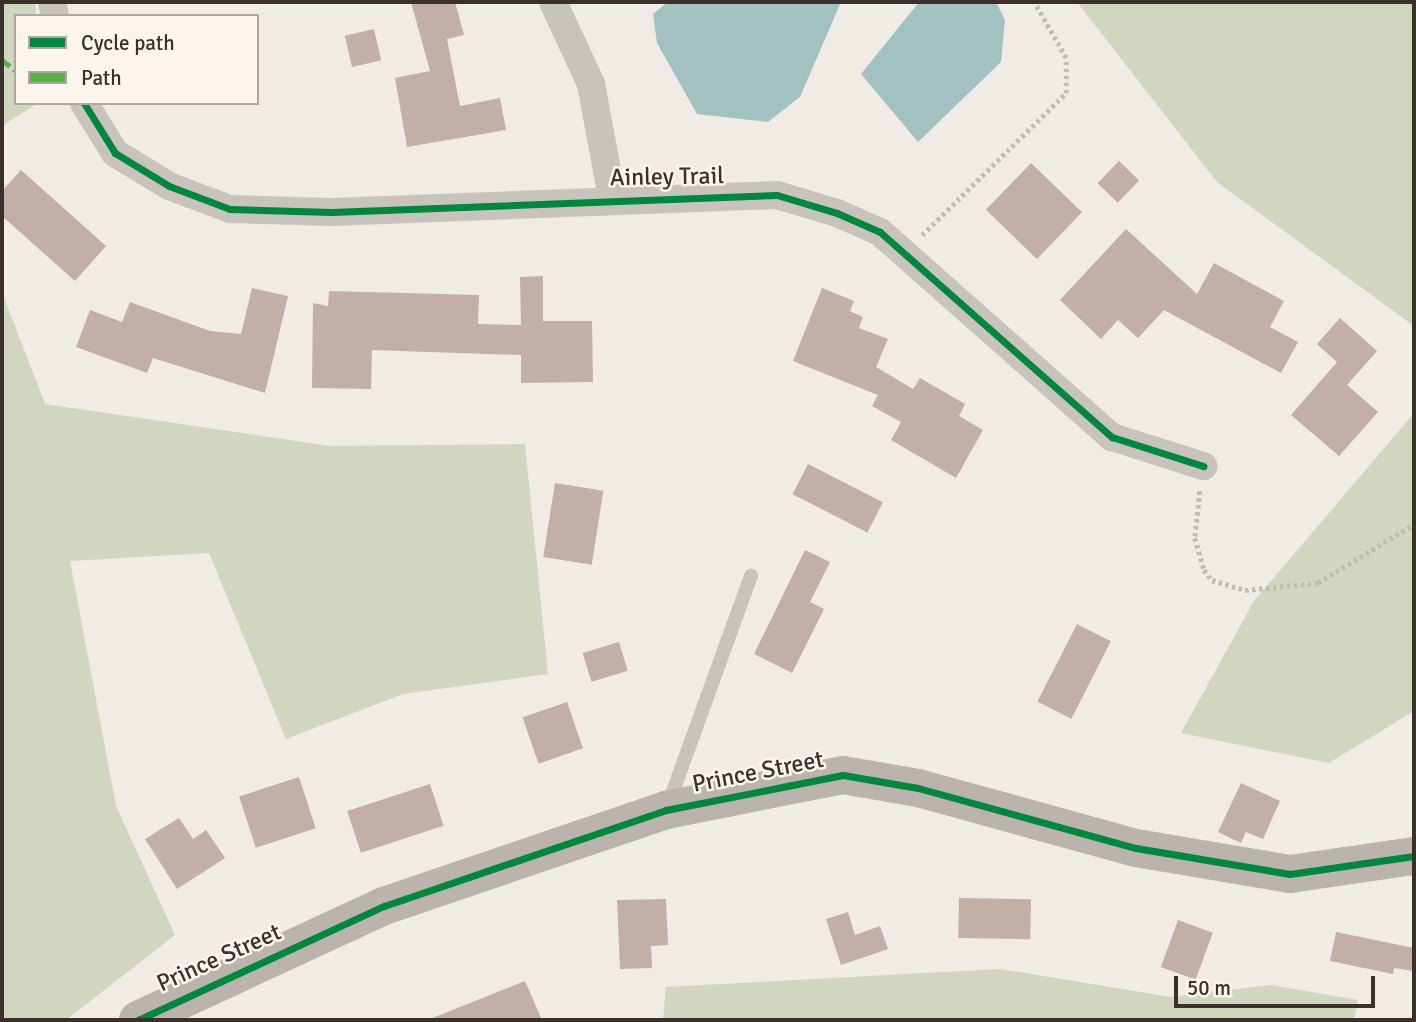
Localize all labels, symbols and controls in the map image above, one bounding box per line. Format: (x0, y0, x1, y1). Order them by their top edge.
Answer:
legend (14, 14, 259, 105)
text: Cycle path (81, 30, 175, 56)
text: Path (81, 65, 122, 91)
street label: Ainley Trail (610, 162, 724, 192)
street label: Prince Street (690, 745, 826, 799)
street label: Prince Street (152, 918, 286, 998)
scale bar (1178, 962, 1379, 1006)
text: 50 m (1187, 975, 1231, 1001)

